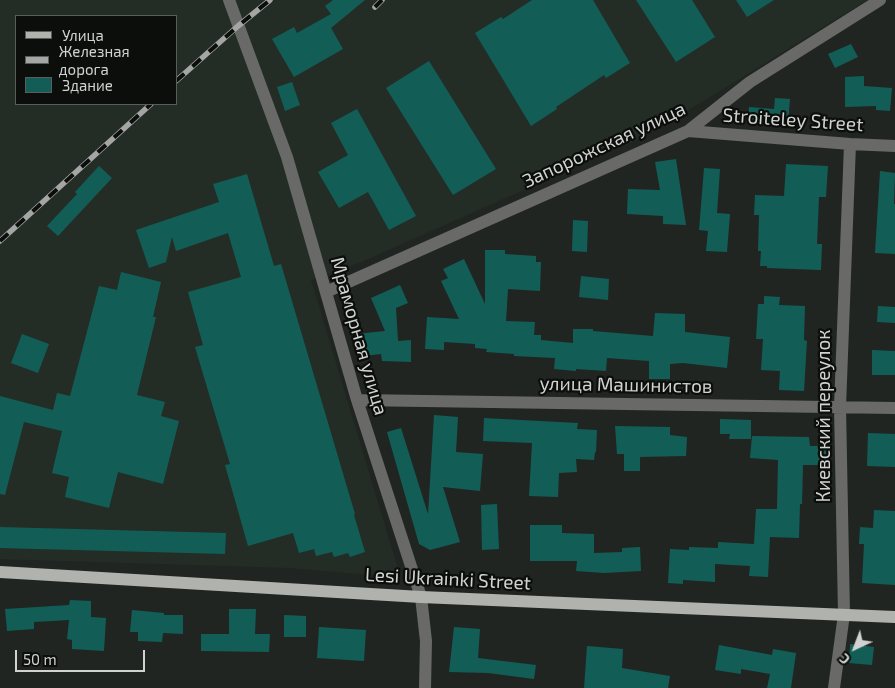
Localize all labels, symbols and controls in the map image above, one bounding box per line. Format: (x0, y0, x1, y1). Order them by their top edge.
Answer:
legend (15, 15, 178, 105)
text: Улица (62, 26, 104, 44)
text: Железная дорога (59, 42, 130, 78)
text: Здание (62, 76, 113, 94)
street label: Запорожская улица (519, 97, 689, 193)
street label: Stroiteley Street (722, 104, 864, 136)
street label: Мраморная улица (326, 254, 392, 418)
street label: Киевский переулок (813, 329, 835, 503)
street label: улица Машинистов (539, 372, 713, 398)
street label: Lesi Ukrainki Street (364, 563, 532, 595)
north arrow (830, 623, 880, 673)
scale bar (18, 640, 148, 672)
text: 50 m (23, 650, 57, 668)
text: С (836, 650, 853, 668)

